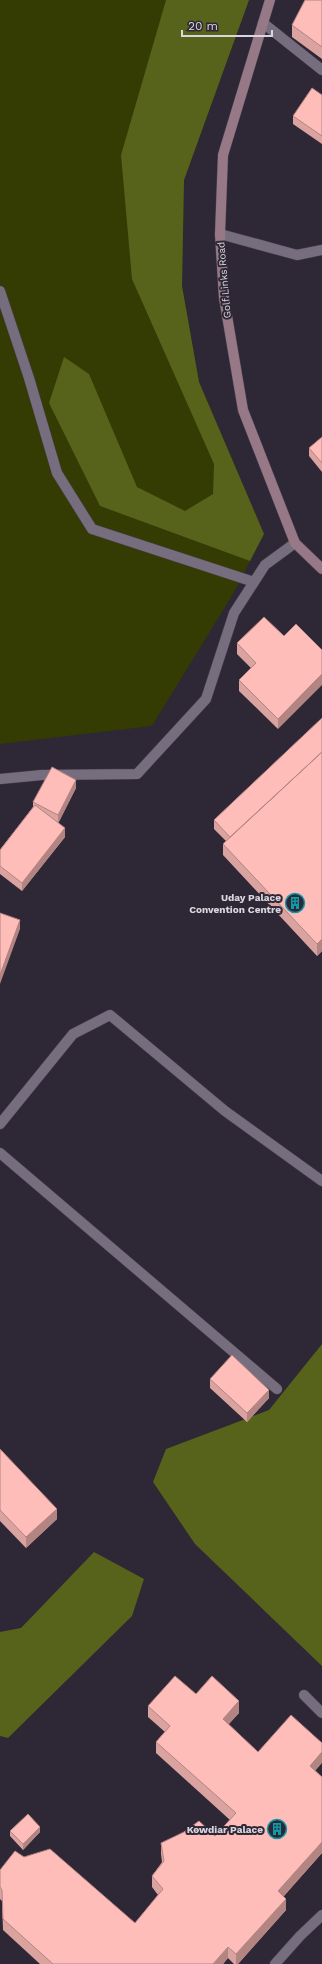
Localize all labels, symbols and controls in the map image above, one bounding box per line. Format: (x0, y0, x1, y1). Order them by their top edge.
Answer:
scale bar (182, 12, 272, 38)
text: 20 m (188, 19, 218, 33)
street label: Golf Links Road (215, 241, 233, 319)
place label: Uday Palace Convention Centre (189, 892, 281, 915)
building icon: Uday Palace Convention Centre (284, 892, 306, 914)
building icon: Kowdiar Palace (266, 1818, 288, 1840)
place label: Kowdiar Palace (187, 1824, 263, 1835)

